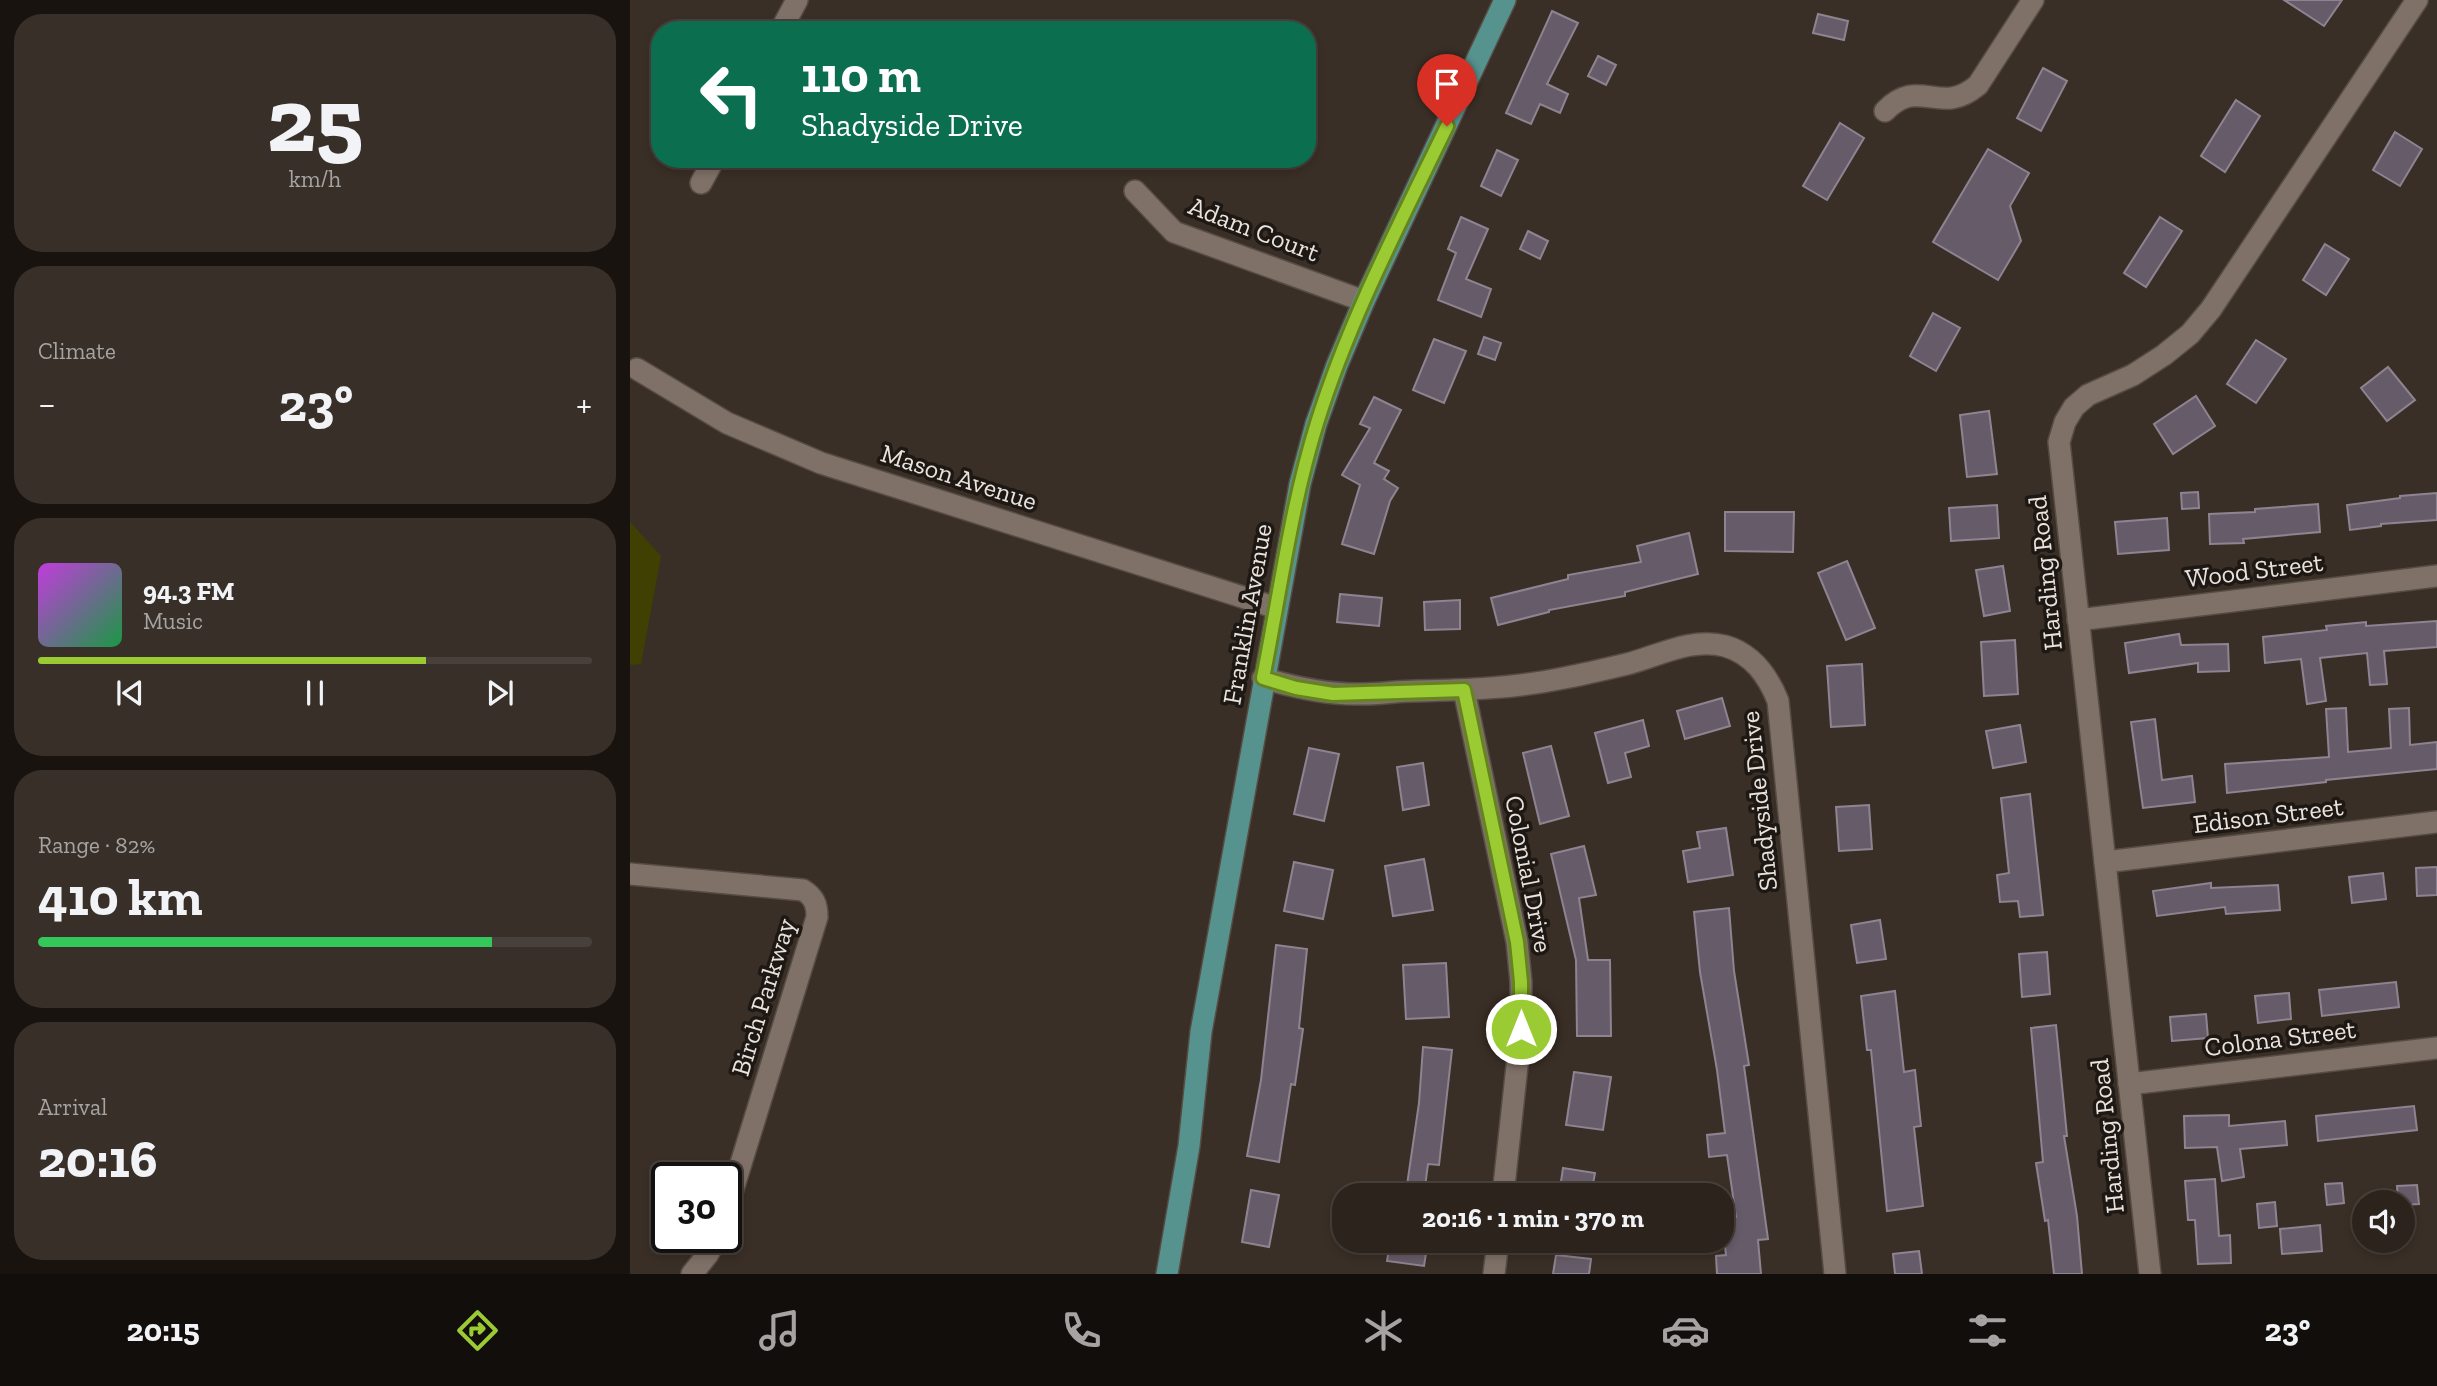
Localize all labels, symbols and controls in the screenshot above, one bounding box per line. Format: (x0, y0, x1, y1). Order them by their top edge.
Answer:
text: 110 m (801, 46, 921, 105)
icon: left (686, 49, 777, 140)
pin (1417, 54, 1477, 126)
text: 25 (267, 65, 363, 174)
icon: arrive (1428, 65, 1466, 103)
text: Shadyside Drive (801, 106, 1023, 144)
text: km/h (289, 165, 341, 193)
street label: Adam Court (1184, 190, 1324, 269)
text: Climate (38, 337, 116, 365)
text: 23° (279, 372, 353, 434)
text: − (38, 381, 56, 427)
text: + (576, 381, 592, 427)
street label: Mason Avenue (877, 437, 1041, 517)
street label: Harding Road (2021, 494, 2069, 652)
street label: Franklin Avenue (1215, 521, 1279, 707)
street label: Wood Street (2183, 546, 2325, 594)
text: 94.3 FM (143, 575, 235, 607)
text: Music (143, 607, 203, 635)
icon: previous (111, 674, 149, 712)
icon: pause (296, 674, 334, 712)
icon: next (481, 674, 519, 712)
street label: Shadyside Drive (1734, 710, 1784, 892)
street label: Edison Street (2191, 790, 2345, 840)
street label: Colonial Drive (1498, 793, 1560, 955)
text: Range · 82% (38, 831, 155, 859)
text: 410 km (38, 866, 203, 928)
street label: Birch Parkway (724, 914, 802, 1080)
position arrow (1484, 992, 1558, 1066)
street label: Colona Street (2202, 1013, 2358, 1063)
street label: Harding Road (2083, 1057, 2131, 1215)
text: Arrival (38, 1093, 107, 1121)
text: 20:16 (38, 1128, 158, 1190)
speed limit sign: 30 (651, 1162, 742, 1253)
map controls (2352, 1190, 2415, 1253)
button: sound (2352, 1190, 2415, 1253)
text: 20:16 · 1 min · 370 m (1422, 1202, 1644, 1234)
icon: directions (453, 1306, 502, 1355)
icon: music (755, 1306, 804, 1355)
icon: phone (1057, 1306, 1106, 1355)
icon: climate (1359, 1306, 1408, 1355)
icon: car (1661, 1306, 1710, 1355)
icon: filters (1963, 1306, 2012, 1355)
text: 20:15 (126, 1311, 200, 1349)
text: 23° (2265, 1311, 2310, 1349)

